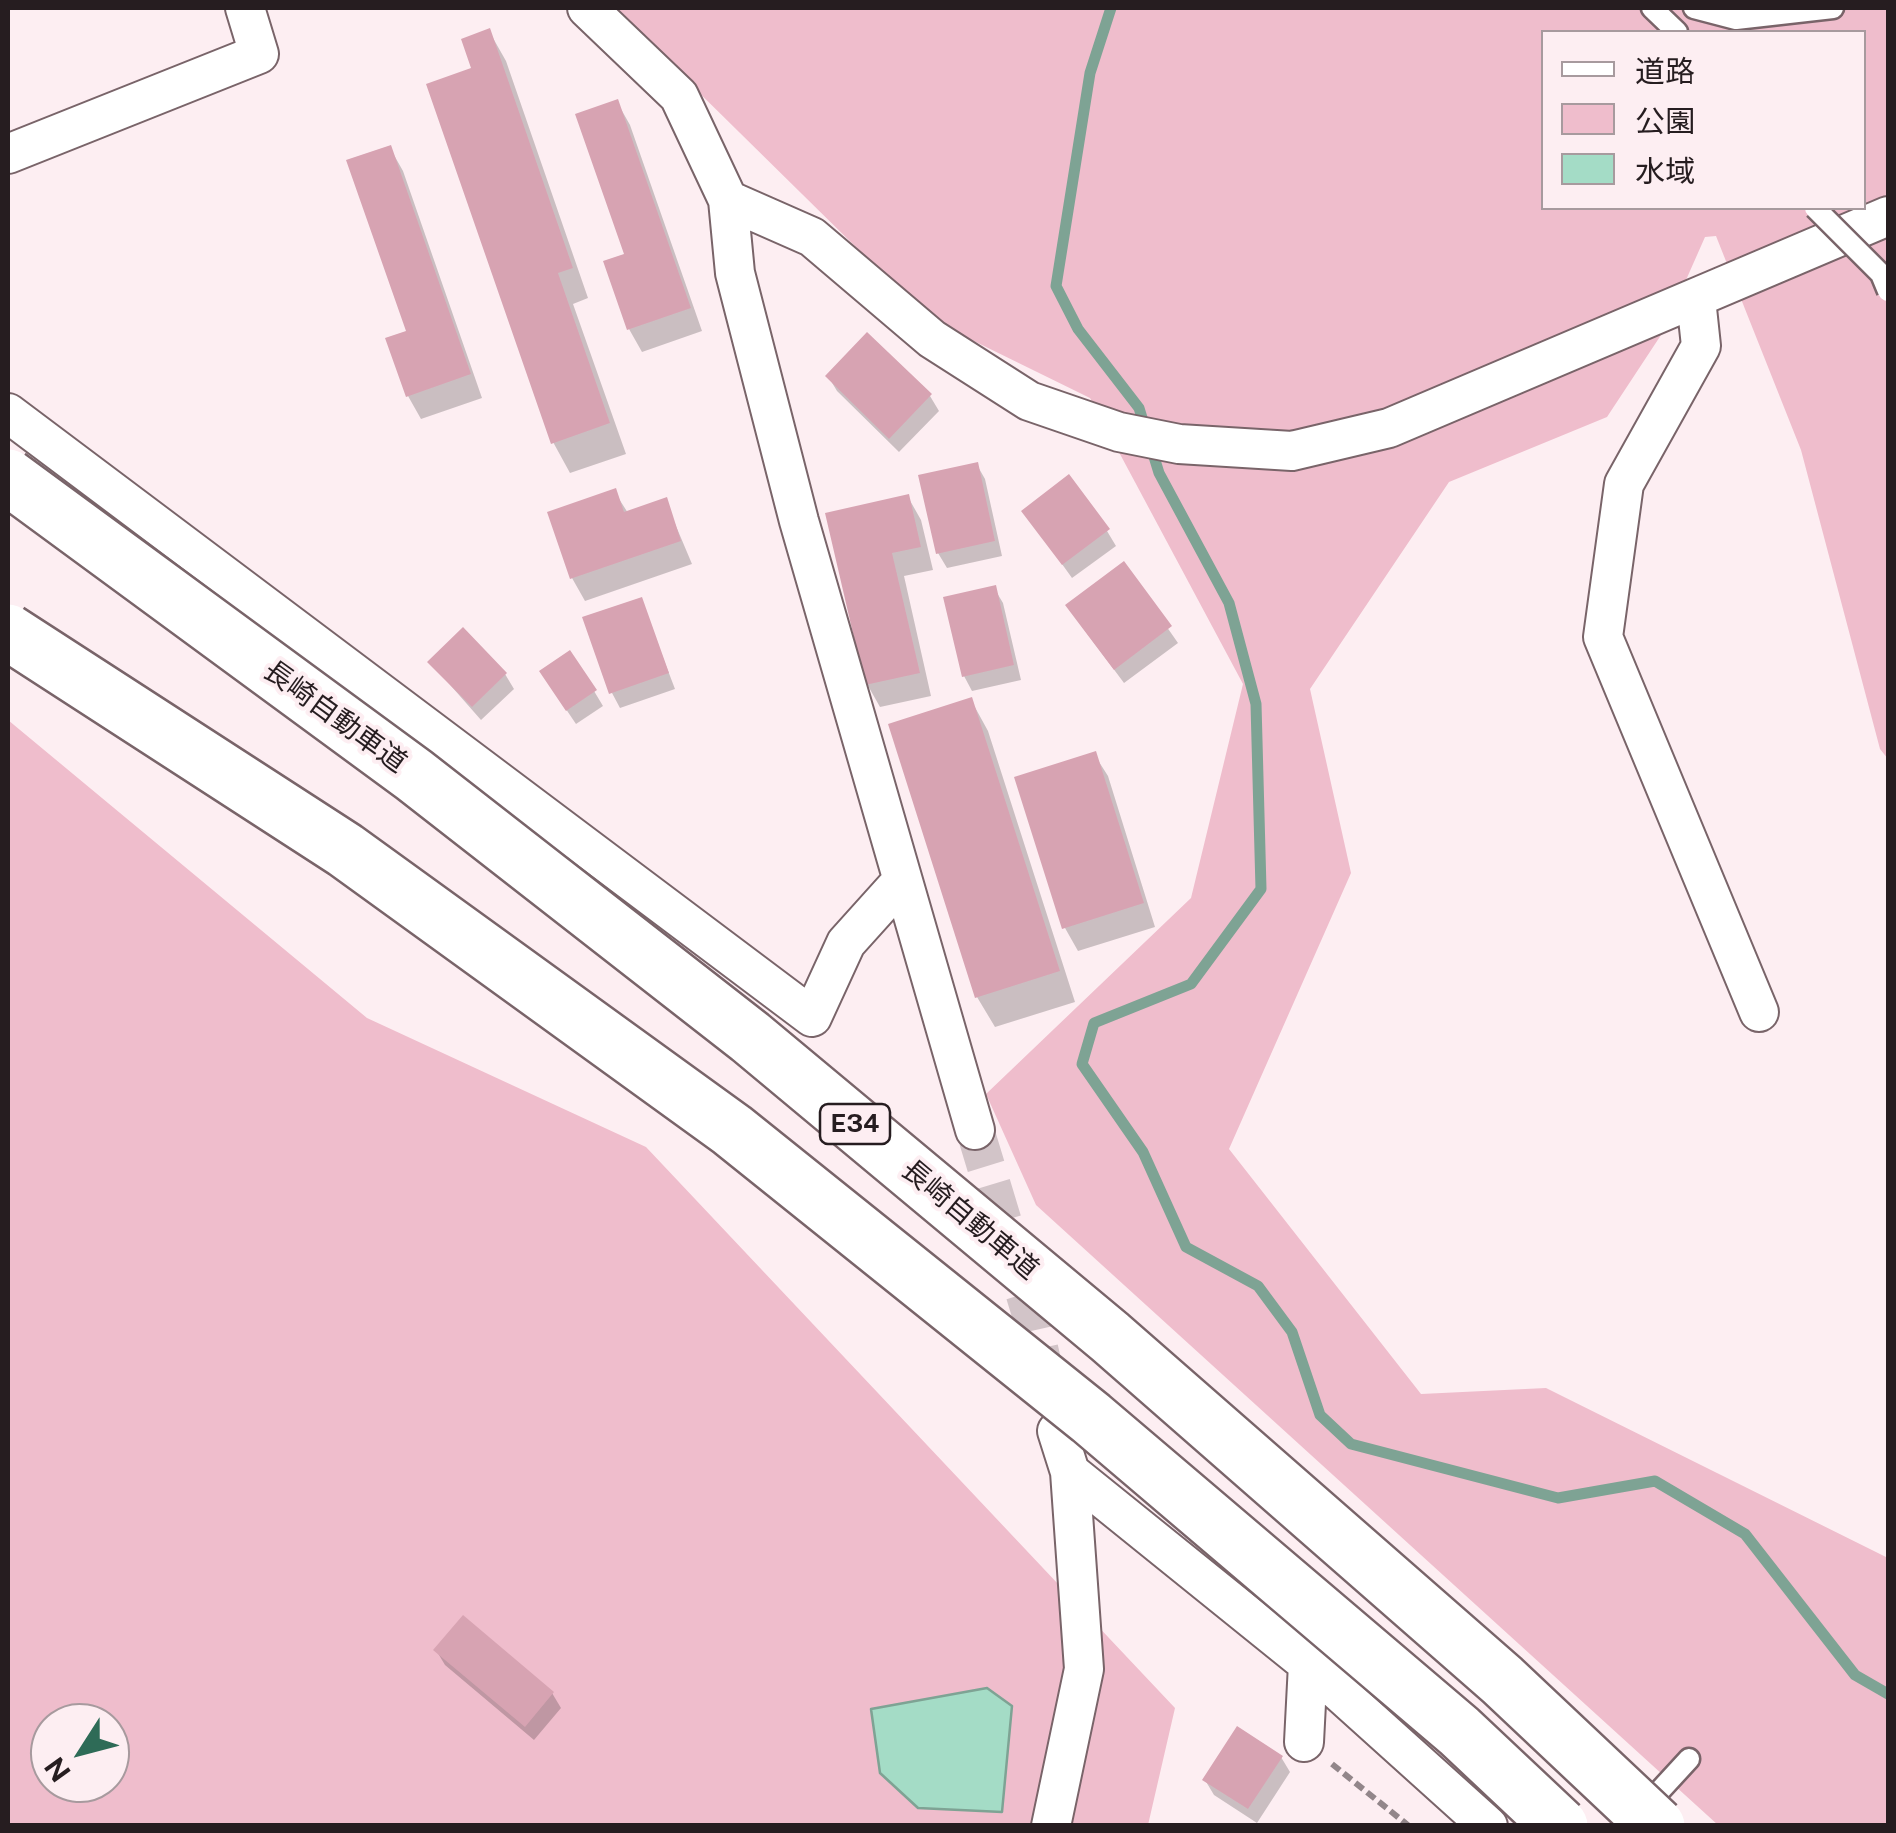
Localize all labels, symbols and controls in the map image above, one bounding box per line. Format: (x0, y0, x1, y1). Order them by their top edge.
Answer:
legend (1541, 30, 1866, 210)
text: 道路 (1635, 53, 1695, 89)
text: 公園 (1635, 103, 1695, 139)
text: 水域 (1635, 153, 1695, 189)
street label: 長崎自動車道 (257, 654, 413, 780)
road number: E34 (820, 1104, 890, 1144)
street label: 長崎自動車道 (895, 1153, 1045, 1287)
north arrow (30, 1703, 130, 1803)
text: N (37, 1751, 77, 1788)

